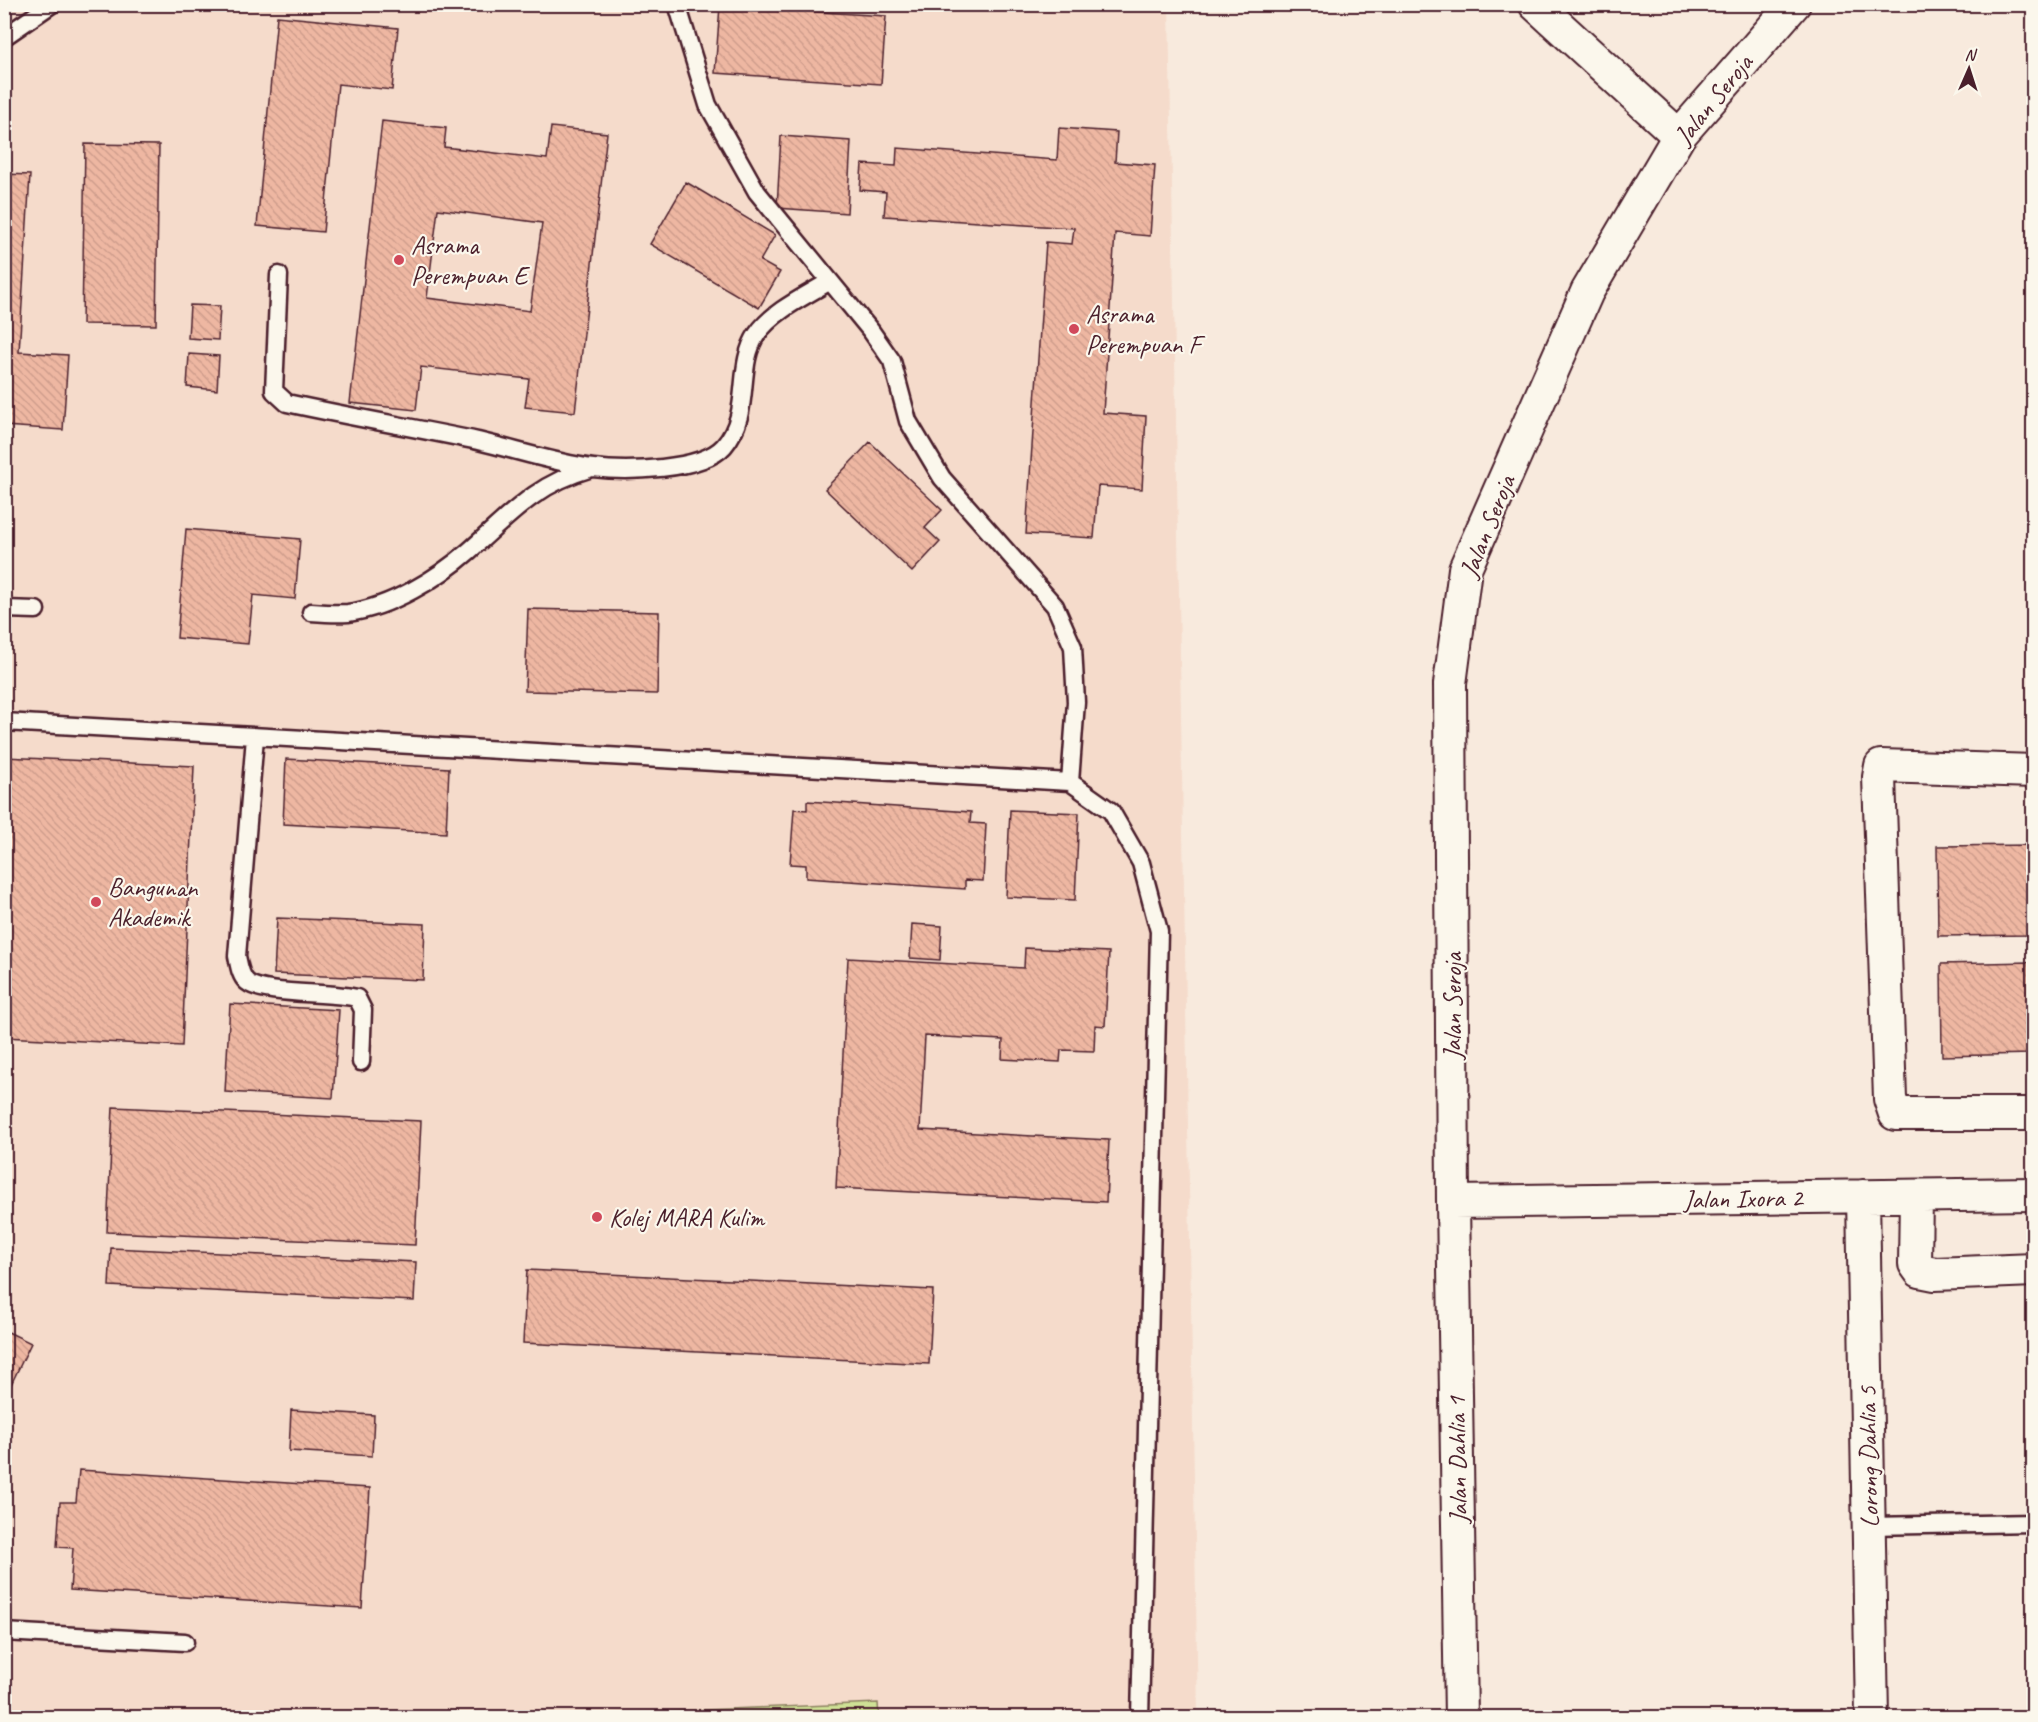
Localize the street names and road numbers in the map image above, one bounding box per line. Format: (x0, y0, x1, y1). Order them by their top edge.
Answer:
street label: Jalan Seroja (1666, 46, 1761, 153)
street label: Jalan Seroja (1451, 469, 1523, 584)
street label: Jalan Seroja (1436, 951, 1469, 1062)
street label: Jalan Ixora 2 (1681, 1181, 1805, 1216)
street label: Lorong Dahlia 5 (1851, 1385, 1886, 1528)
street label: Jalan Dahlia 1 (1440, 1395, 1475, 1526)

